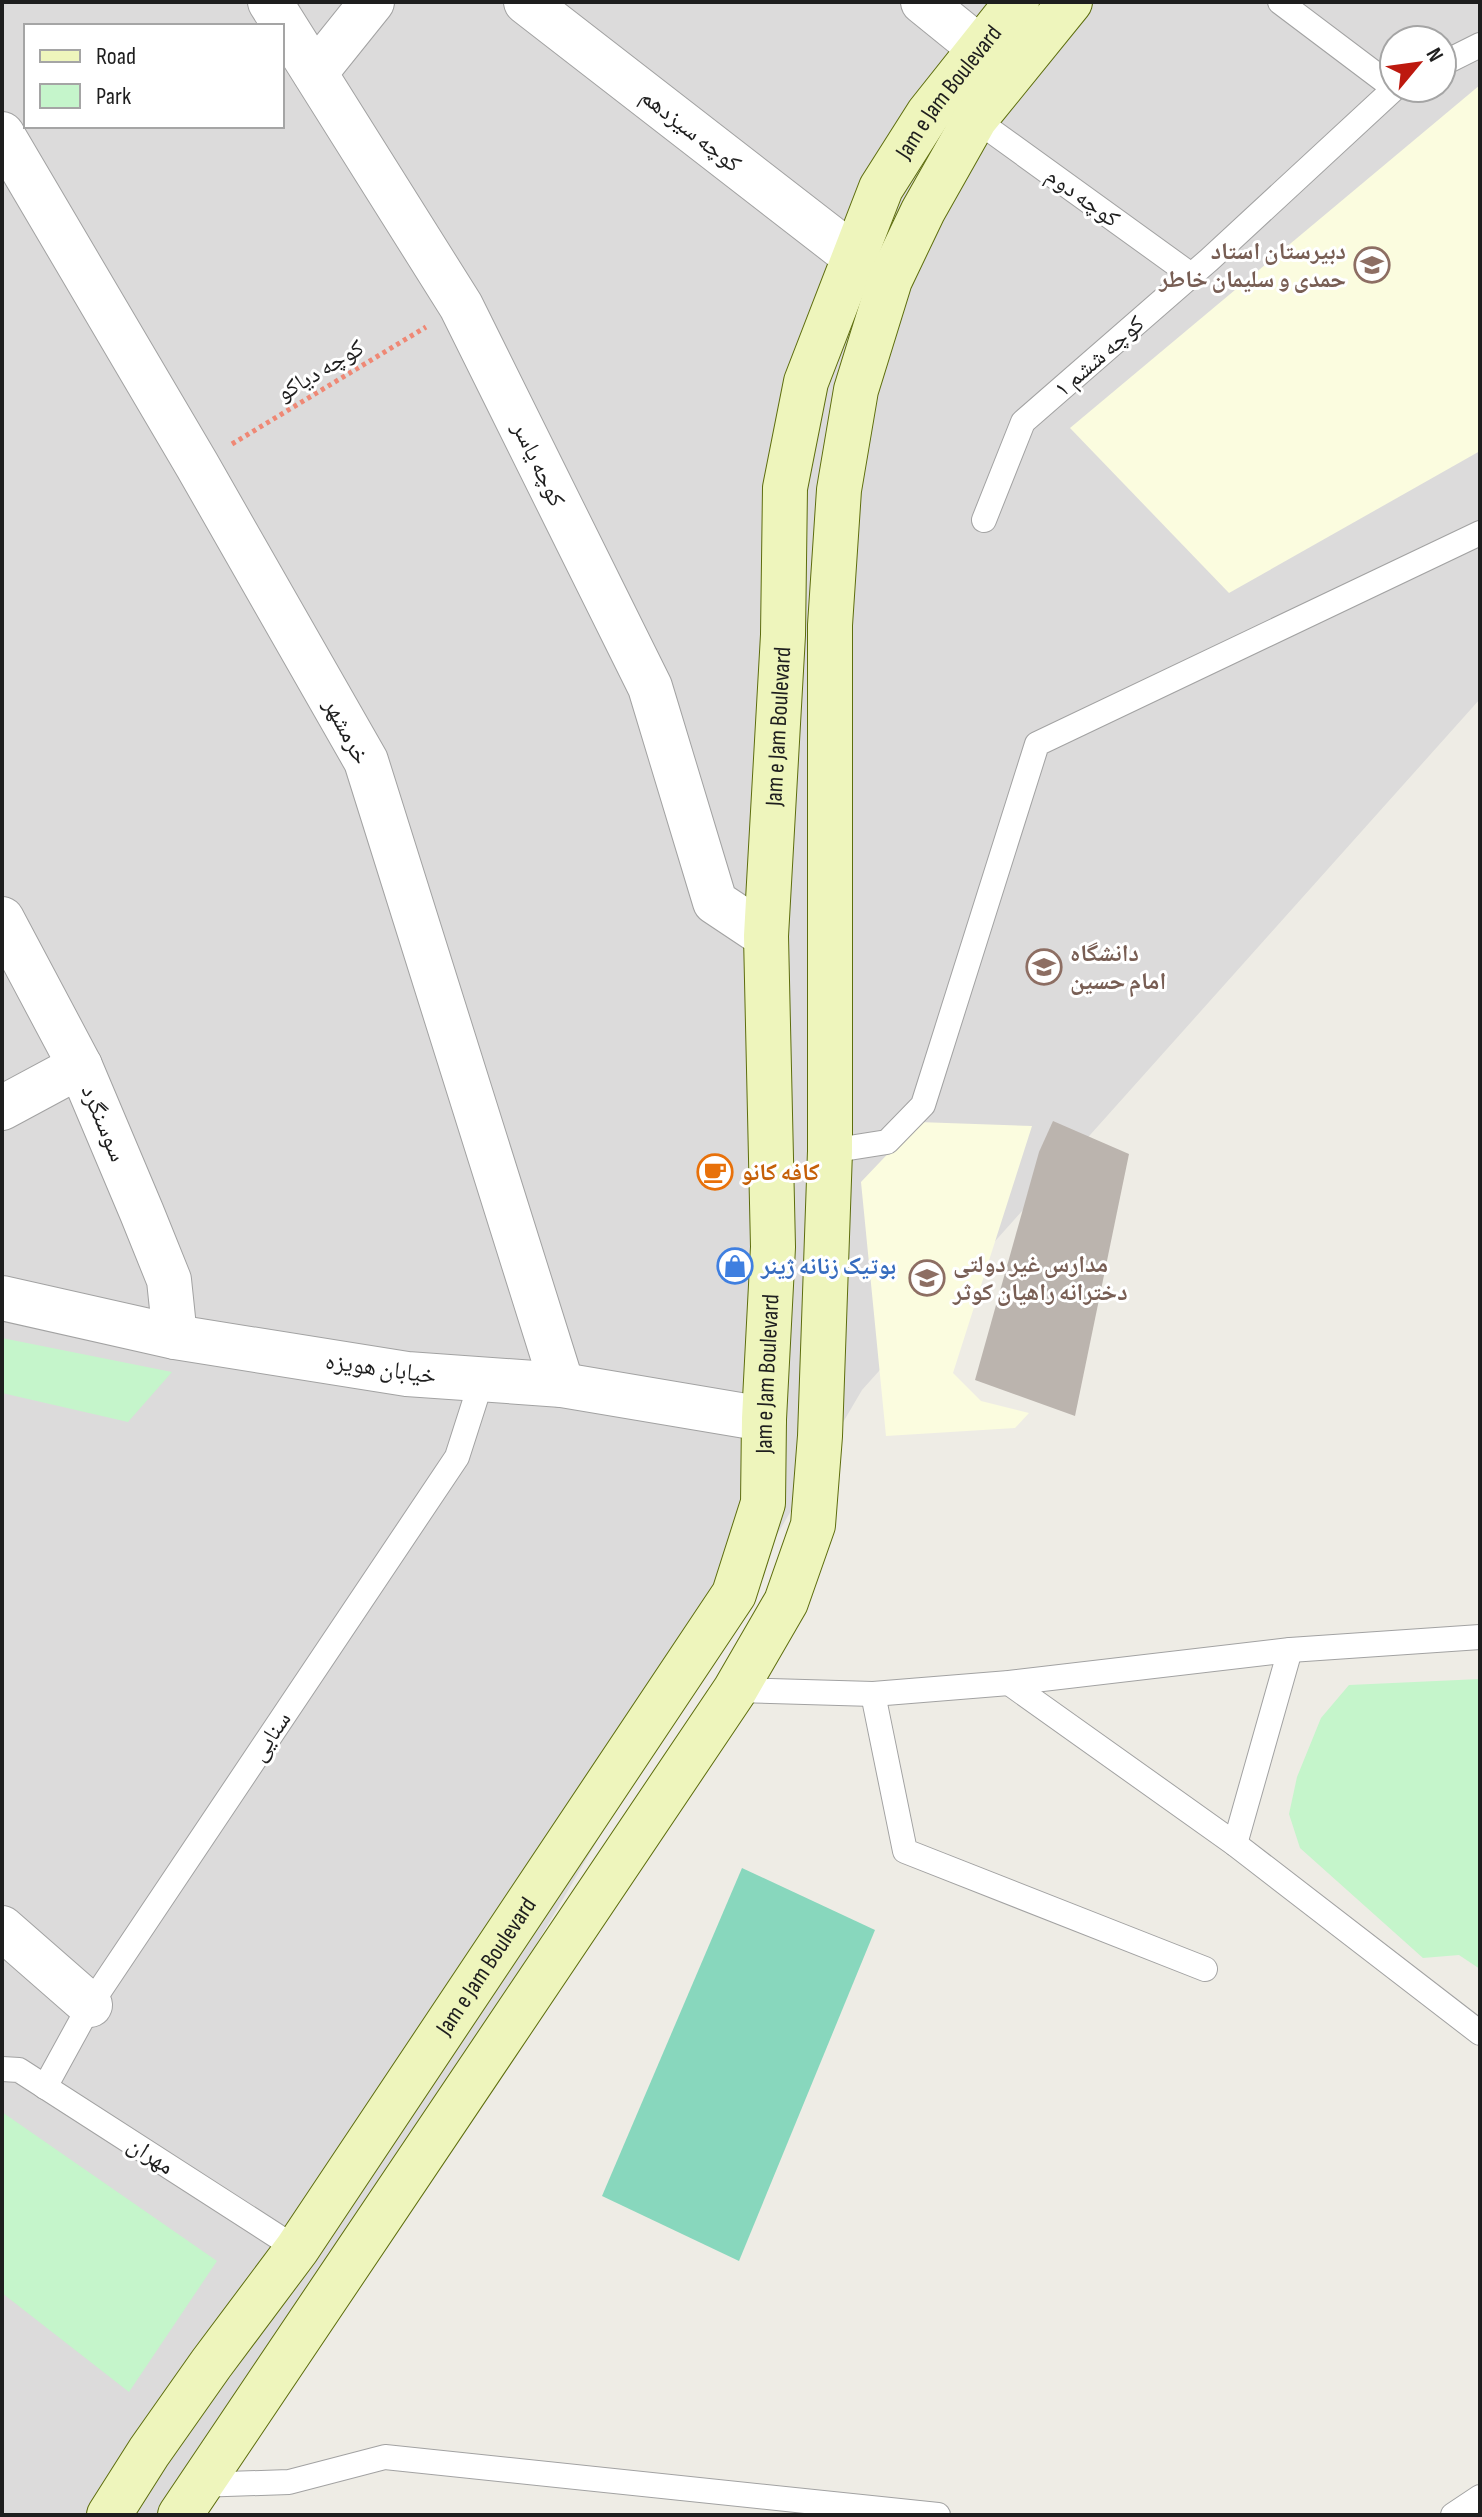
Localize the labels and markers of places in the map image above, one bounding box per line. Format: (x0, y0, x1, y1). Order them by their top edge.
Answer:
place label: دبیرستان استاد حمدی و سلیمان خاطر (1158, 237, 1346, 294)
school or university icon: دبیرستان استاد حمدی و سلیمان خاطر (1353, 246, 1391, 284)
place label: دانشگاه امام حسین (1070, 939, 1166, 998)
school or university icon: دانشگاه امام حسین (1025, 948, 1063, 986)
cafe icon: کافه کانو (696, 1153, 734, 1191)
place label: کافه کانو (741, 1158, 820, 1187)
shop icon: بوتیک زنانه ژینر (716, 1247, 754, 1285)
place label: مدارس غیر دولتی دخترانه راهیان کوثر (952, 1250, 1128, 1307)
place label: بوتیک زنانه ژینر (760, 1252, 896, 1281)
school or university icon: مدارس غیر دولتی دخترانه راهیان کوثر (908, 1259, 946, 1297)

